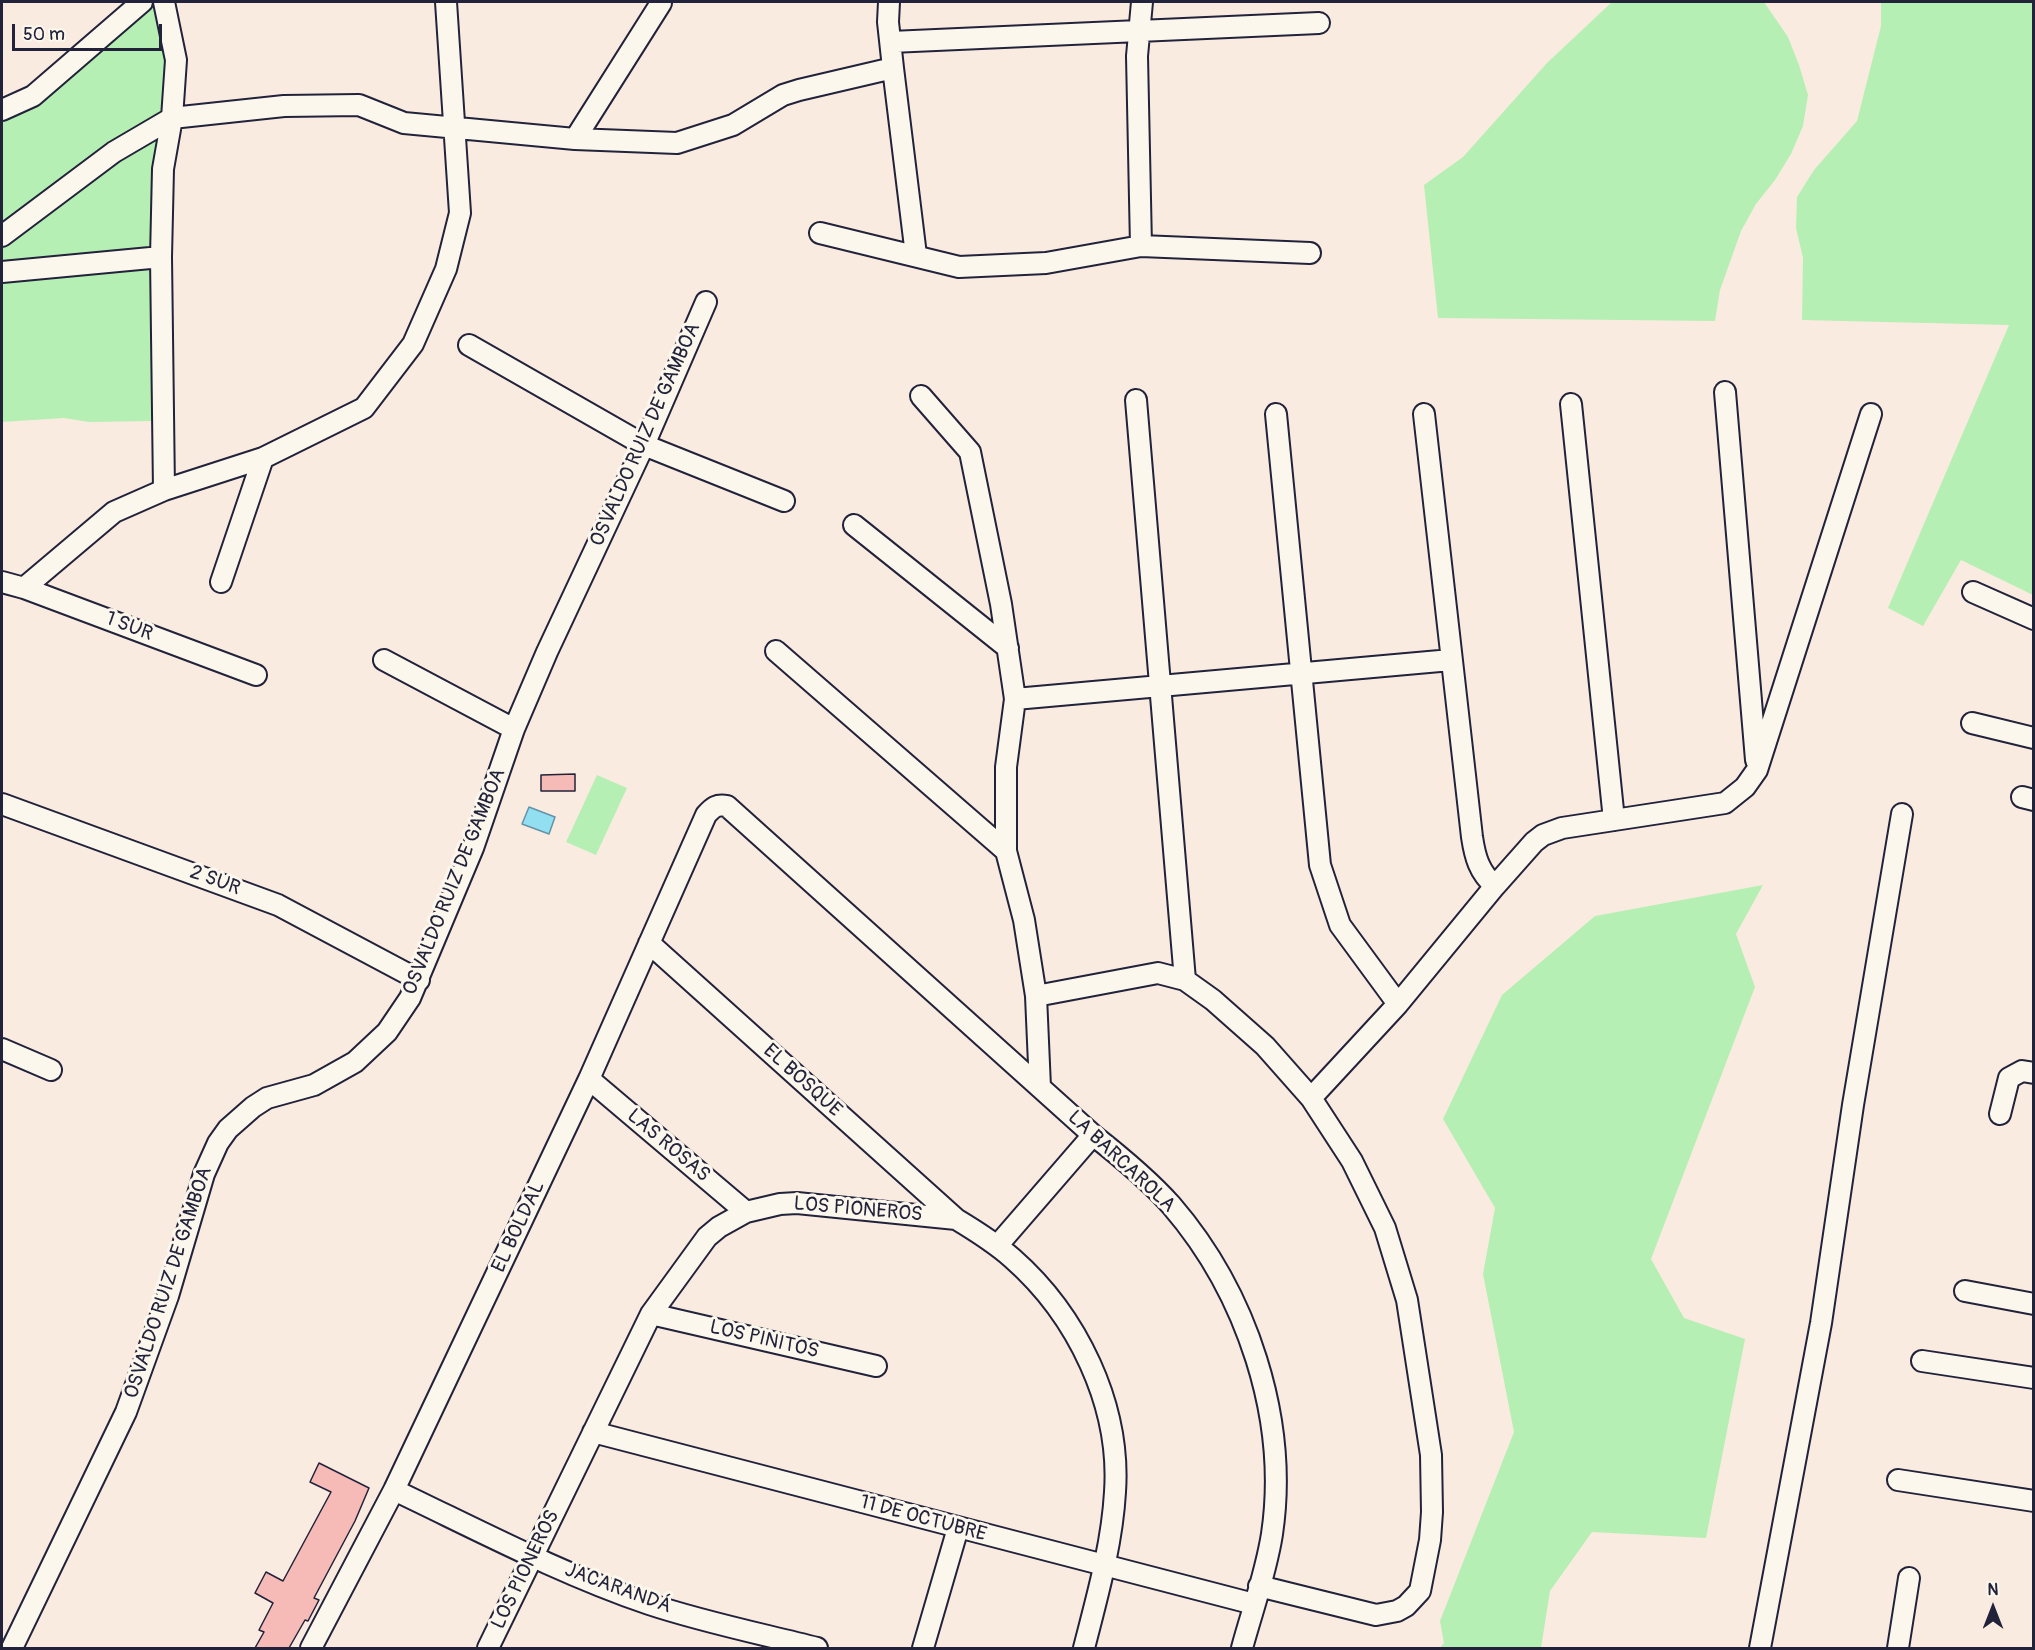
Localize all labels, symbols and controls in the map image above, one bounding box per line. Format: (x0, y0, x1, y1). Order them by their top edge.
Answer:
scale bar (15, 12, 165, 50)
text: 50 m (23, 23, 65, 46)
street label: OSVALDO RUIZ DE GAMBOA (586, 320, 706, 550)
street label: 1 SUR (102, 607, 156, 647)
street label: OSVALDO RUIZ DE GAMBOA (399, 765, 511, 999)
street label: 2 SUR (186, 861, 244, 901)
street label: EL BOSQUE (758, 1039, 846, 1123)
street label: LAS ROSAS (622, 1104, 714, 1188)
street label: LA BARCAROLA (1062, 1106, 1180, 1218)
street label: OSVALDO RUIZ DE GAMBOA (120, 1164, 218, 1402)
street label: EL BOLDAL (487, 1177, 551, 1277)
street label: LOS PIONEROS (793, 1192, 923, 1228)
street label: LOS PINITOS (707, 1316, 821, 1364)
street label: 11 DE OCTUBRE (857, 1491, 989, 1547)
street label: LOS PIONEROS (487, 1507, 565, 1633)
street label: JACARANDÁ (561, 1559, 675, 1619)
north arrow (1963, 1578, 2023, 1638)
text: N (1988, 1580, 1998, 1600)

